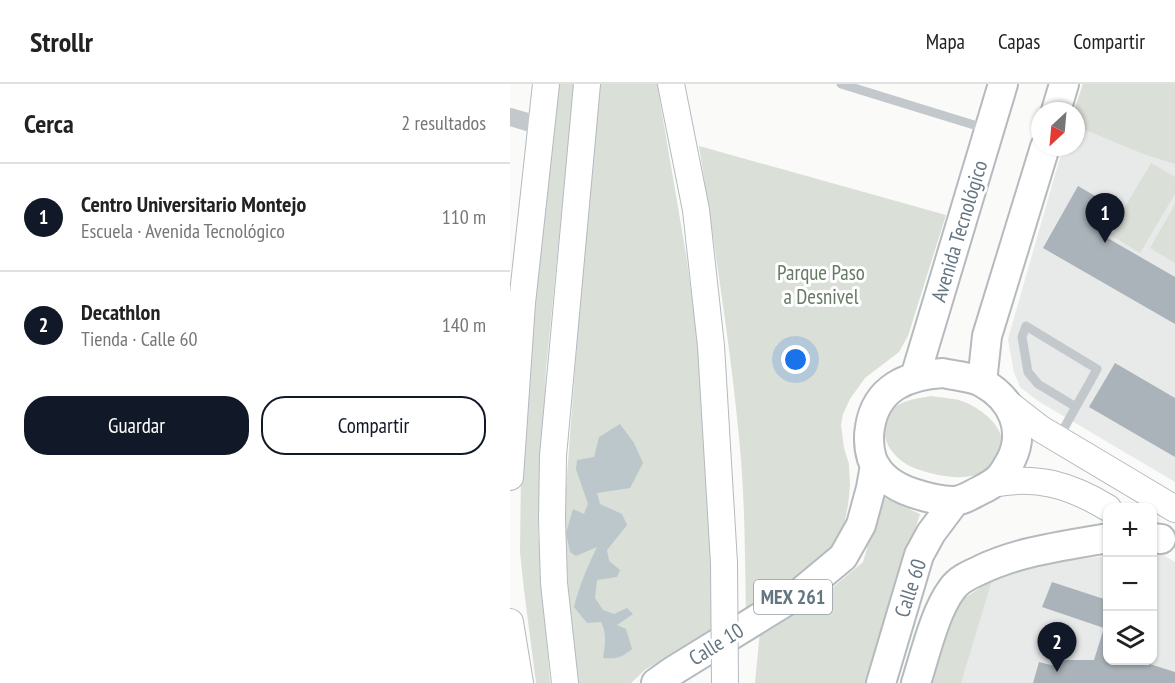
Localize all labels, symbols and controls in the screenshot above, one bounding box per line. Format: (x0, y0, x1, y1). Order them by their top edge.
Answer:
text: Strollr (30, 23, 93, 60)
text: Mapa (926, 28, 965, 55)
text: Capas (998, 28, 1040, 55)
text: Compartir (1073, 28, 1145, 55)
north arrow (1031, 102, 1085, 156)
text: Cerca (24, 107, 74, 140)
text: 2 resultados (401, 110, 486, 136)
street label: Avenida Tecnológico (925, 157, 993, 305)
text: Centro Universitario Montejo (81, 190, 306, 218)
pin: 1 (1086, 194, 1124, 243)
text: 1 (39, 204, 48, 230)
text: 110 m (442, 204, 486, 230)
text: Escuela · Avenida Tecnológico (81, 218, 285, 244)
park label: Parque Paso a Desnivel (777, 259, 865, 310)
text: Decathlon (81, 298, 160, 326)
text: 2 (39, 312, 48, 338)
text: 140 m (442, 312, 486, 338)
text: Tienda · Calle 60 (81, 326, 197, 352)
your location (781, 345, 810, 374)
button: Guardar (24, 396, 249, 455)
button: Compartir (261, 396, 486, 455)
map controls (1103, 503, 1157, 665)
button: + (1103, 503, 1157, 557)
street label: Calle 60 (888, 556, 932, 620)
button: − (1103, 557, 1157, 611)
road number: MEX 261 (754, 580, 832, 614)
button: layers (1103, 611, 1157, 665)
street label: Calle 10 (684, 617, 748, 671)
pin: 2 (1038, 622, 1076, 672)

